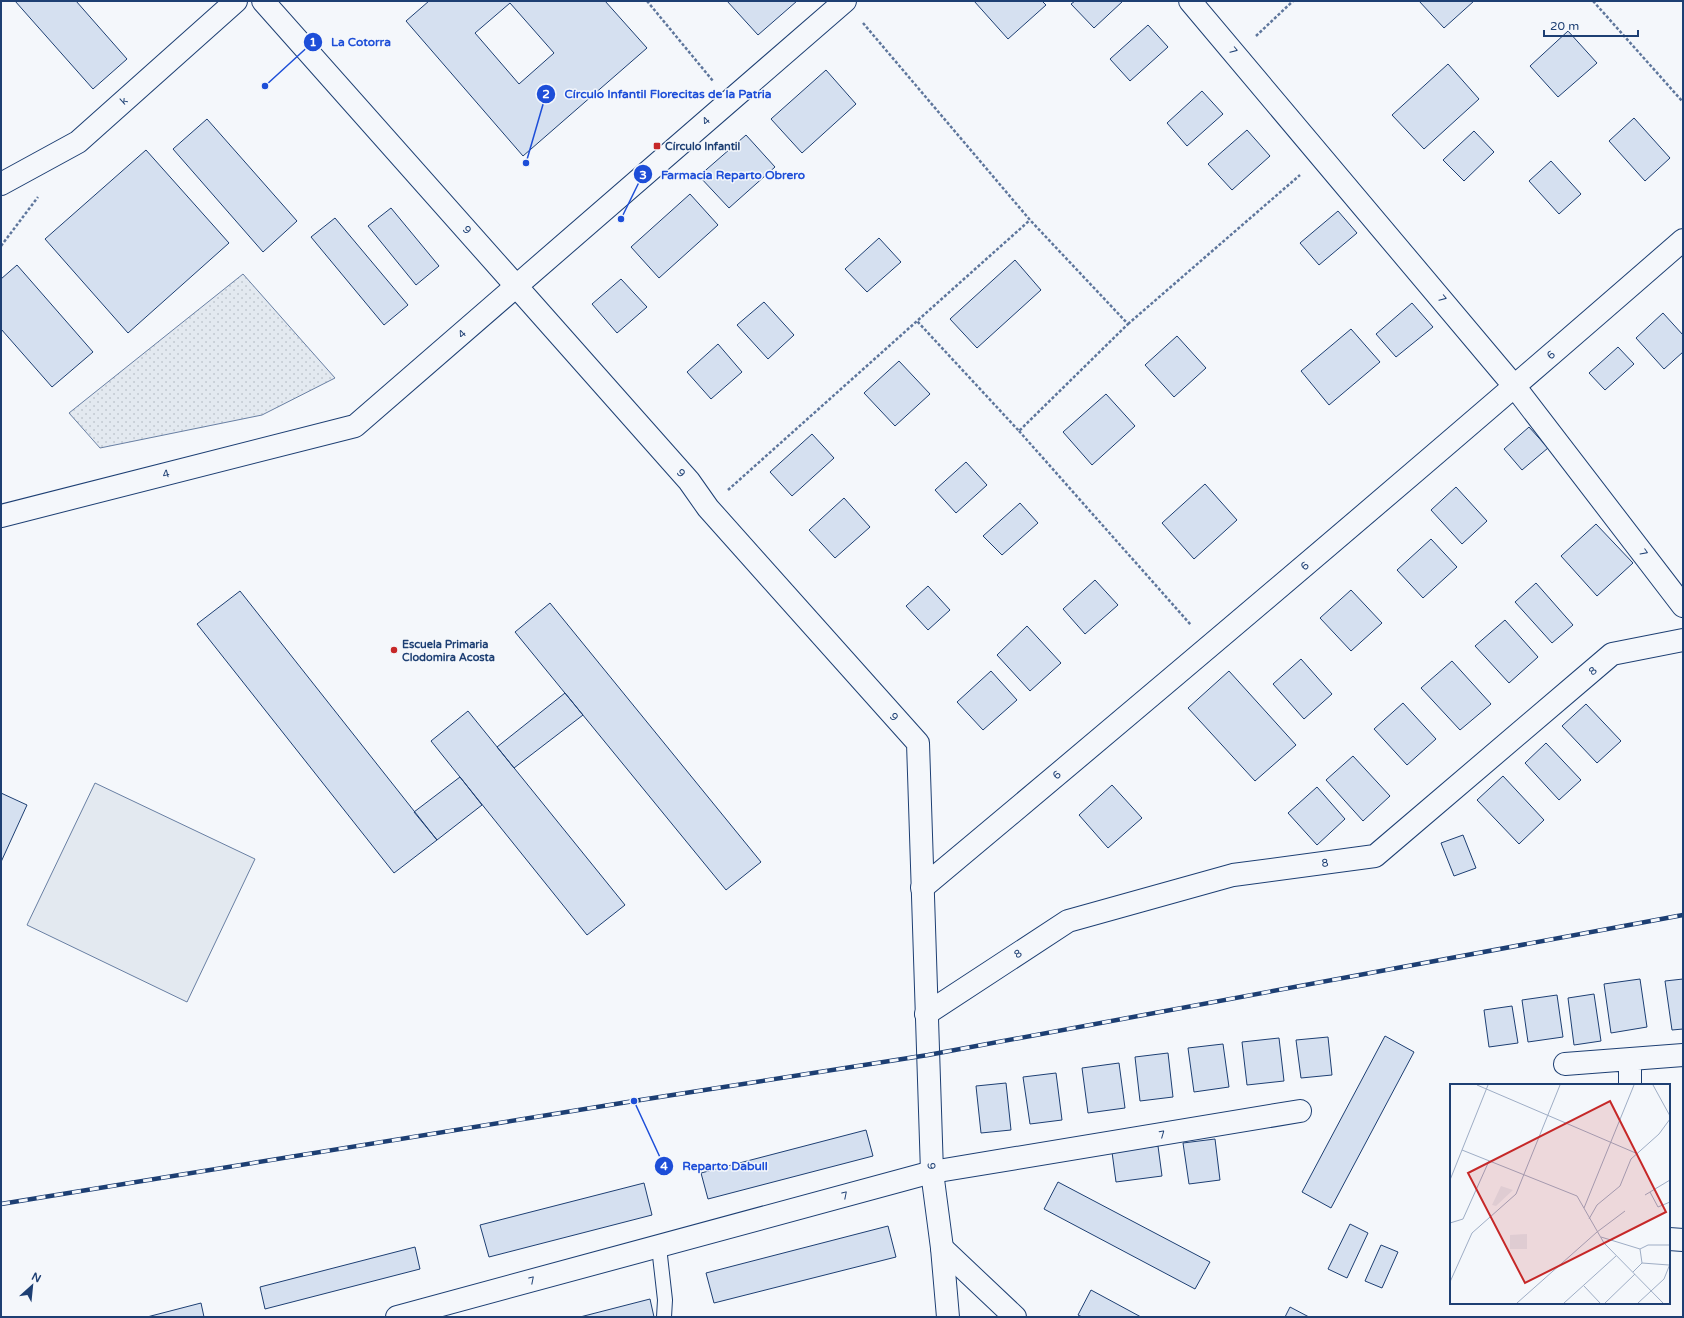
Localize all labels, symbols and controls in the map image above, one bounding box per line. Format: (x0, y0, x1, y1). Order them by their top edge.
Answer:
scale bar (1544, 12, 1638, 38)
text: 20 m (1550, 19, 1579, 33)
callout: La Cotorra (303, 30, 399, 54)
text: 1 (309, 35, 317, 49)
text: La Cotorra (331, 35, 391, 49)
street label: 7 (1226, 44, 1240, 58)
callout: Círculo Infantil Florecitas de la Patria (536, 82, 779, 106)
text: 2 (542, 87, 550, 101)
text: Círculo Infantil Florecitas de la Patria (564, 87, 772, 101)
street label: k (117, 94, 131, 108)
street label: 4 (699, 114, 713, 128)
place label: Círculo Infantil (665, 140, 741, 153)
marker: Círculo Infantil (652, 141, 662, 151)
callout: Farmacia Reparto Obrero (633, 162, 813, 186)
text: 3 (639, 168, 647, 182)
text: Farmacia Reparto Obrero (661, 168, 805, 183)
street label: 9 (460, 223, 474, 237)
street label: 7 (1435, 292, 1449, 306)
street label: 4 (455, 327, 469, 341)
street label: 6 (1544, 348, 1558, 362)
street label: 9 (674, 466, 688, 480)
street label: 4 (161, 467, 171, 481)
street label: 7 (1636, 546, 1650, 560)
street label: 6 (1298, 559, 1312, 573)
place label: Escuela Primaria Clodomira Acosta (402, 638, 495, 664)
marker: Escuela Primaria Clodomira Acosta (389, 645, 399, 655)
street label: 8 (1586, 664, 1600, 678)
street label: 9 (887, 710, 901, 724)
street label: 6 (1050, 768, 1064, 782)
street label: 8 (1321, 856, 1329, 870)
street label: 8 (1012, 947, 1025, 961)
inset map (1450, 1084, 1670, 1304)
street label: 7 (1157, 1128, 1167, 1142)
callout: Reparto Dabull (654, 1154, 776, 1178)
text: 4 (660, 1159, 668, 1173)
text: Reparto Dabull (682, 1159, 768, 1174)
street label: 6 (925, 1162, 939, 1170)
street label: 7 (840, 1189, 850, 1203)
north arrow (12, 1266, 52, 1306)
text: N (29, 1270, 43, 1285)
street label: 7 (527, 1274, 537, 1288)

